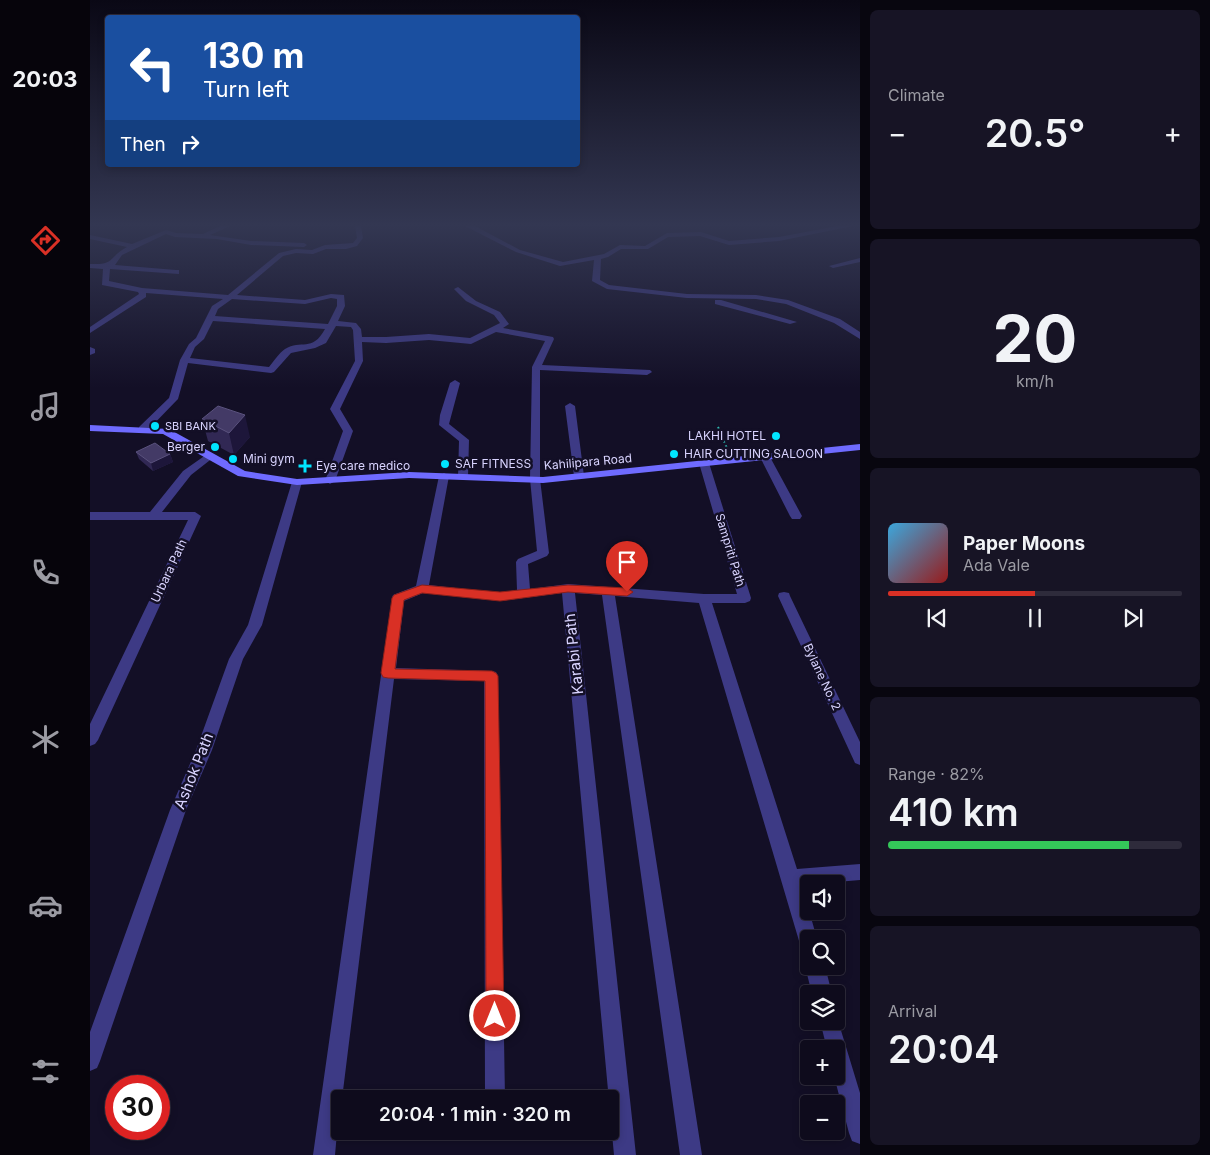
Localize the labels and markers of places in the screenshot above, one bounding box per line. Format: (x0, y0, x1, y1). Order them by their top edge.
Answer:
place label: SBI BANK (165, 419, 216, 433)
marker: SBI BANK (149, 420, 161, 432)
place label: LAKHI HOTEL (688, 428, 766, 443)
marker: LAKHI HOTEL (770, 430, 782, 442)
place label: Berger (167, 439, 205, 454)
marker: Berger (209, 441, 221, 453)
place label: HAIR CUTTING SALOON (684, 446, 823, 461)
marker: HAIR CUTTING SALOON (668, 448, 680, 460)
place label: Mini gym (243, 451, 295, 466)
marker: Mini gym (227, 453, 239, 465)
place label: SAF FITNESS (455, 456, 531, 471)
place label: Eye care medico (316, 458, 410, 473)
marker: SAF FITNESS (439, 458, 451, 470)
marker: Eye care medico (298, 459, 312, 473)
pin (606, 541, 648, 592)

